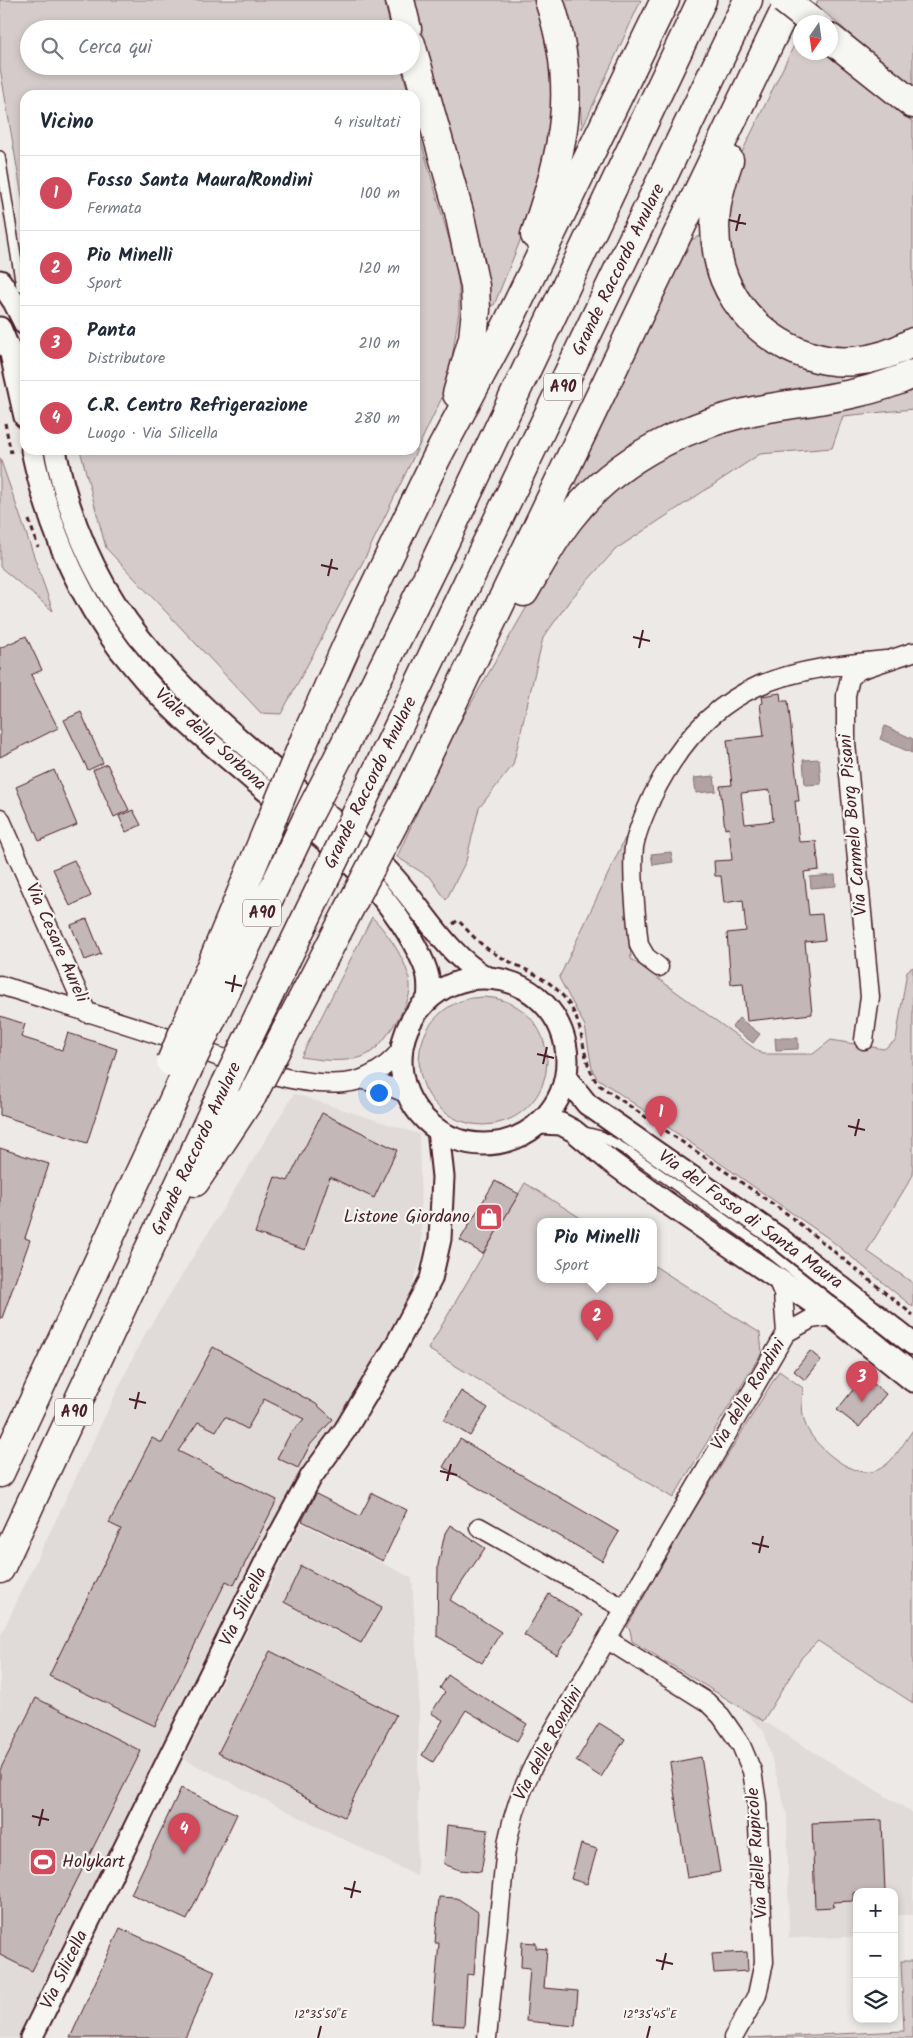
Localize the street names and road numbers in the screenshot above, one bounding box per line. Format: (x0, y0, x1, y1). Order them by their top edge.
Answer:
street label: Grande Raccordo Anulare (565, 179, 673, 361)
road number: A90 (544, 374, 582, 401)
street label: Viale della Sorbona (147, 681, 273, 799)
street label: Grande Raccordo Anulare (317, 692, 425, 874)
street label: Via Carmelo Borg Pisani (832, 732, 876, 917)
street label: Via Cesare Aureli (17, 879, 96, 1008)
road number: A90 (243, 900, 281, 926)
street label: Grande Raccordo Anulare (144, 1057, 250, 1241)
street label: Via del Fosso di Santa Maura (651, 1143, 849, 1297)
street label: Via delle Rondini (704, 1333, 794, 1457)
road number: A90 (55, 1398, 93, 1425)
street label: Via Silicella (212, 1562, 276, 1652)
street label: Via delle Rondini (507, 1681, 592, 1807)
street label: Via delle Rupicole (739, 1786, 777, 1920)
street label: Via Silicella (33, 1925, 97, 2015)

